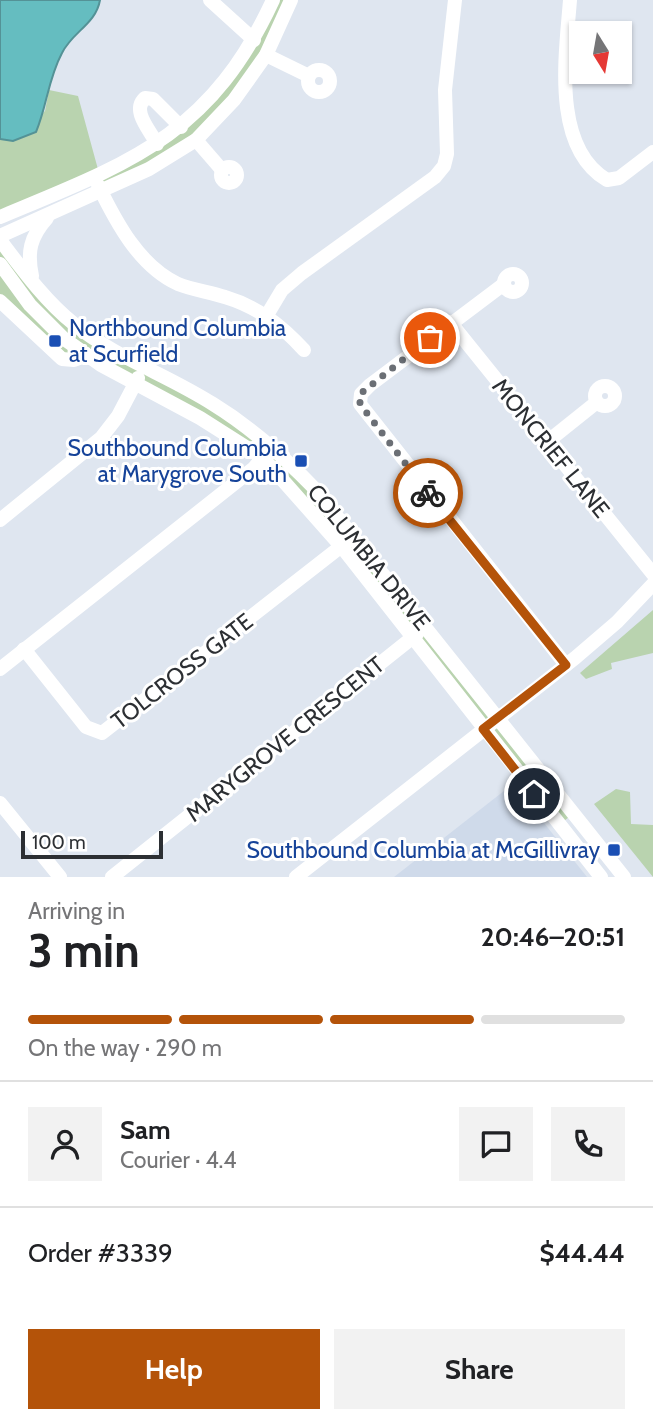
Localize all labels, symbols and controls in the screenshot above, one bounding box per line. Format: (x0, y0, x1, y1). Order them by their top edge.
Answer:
north arrow (569, 21, 632, 84)
map controls (569, 21, 632, 84)
pin (400, 308, 460, 368)
place label: Northbound Columbia at Scurfield (69, 314, 286, 368)
icon: bag (411, 319, 449, 357)
marker: Northbound Columbia at Scurfield (47, 333, 63, 349)
street label: MONCRIEF LANE (486, 373, 616, 523)
place label: Southbound Columbia at Marygrove South (68, 434, 287, 488)
marker: Southbound Columbia at Marygrove South (293, 453, 309, 469)
courier (393, 458, 463, 528)
icon: bike (409, 474, 447, 512)
street label: COLUMBIA DRIVE (302, 478, 436, 636)
street label: TOLCROSS GATE (106, 607, 258, 735)
street label: MARYGROVE CRESCENT (180, 650, 390, 828)
pin (504, 764, 564, 824)
icon: home (515, 775, 553, 813)
scale bar (21, 828, 163, 860)
text: 100 m (32, 831, 86, 854)
place label: Southbound Columbia at McGillivray (247, 836, 600, 864)
marker: Southbound Columbia at McGillivray (606, 842, 622, 858)
text: Arriving in (28, 897, 125, 925)
text: 20:46–20:51 (481, 921, 625, 953)
text: 3 min (28, 923, 140, 979)
text: On the way · 290 m (28, 1034, 222, 1062)
button: person (28, 1107, 102, 1181)
button: chat (459, 1107, 533, 1181)
button: phone (551, 1107, 625, 1181)
text: Sam (120, 1114, 171, 1146)
text: Courier · 4.4 (120, 1146, 237, 1174)
text: Order #3339 (28, 1237, 173, 1269)
text: $44.44 (540, 1237, 625, 1269)
button: Help (28, 1329, 320, 1409)
button: Share (334, 1329, 625, 1409)

